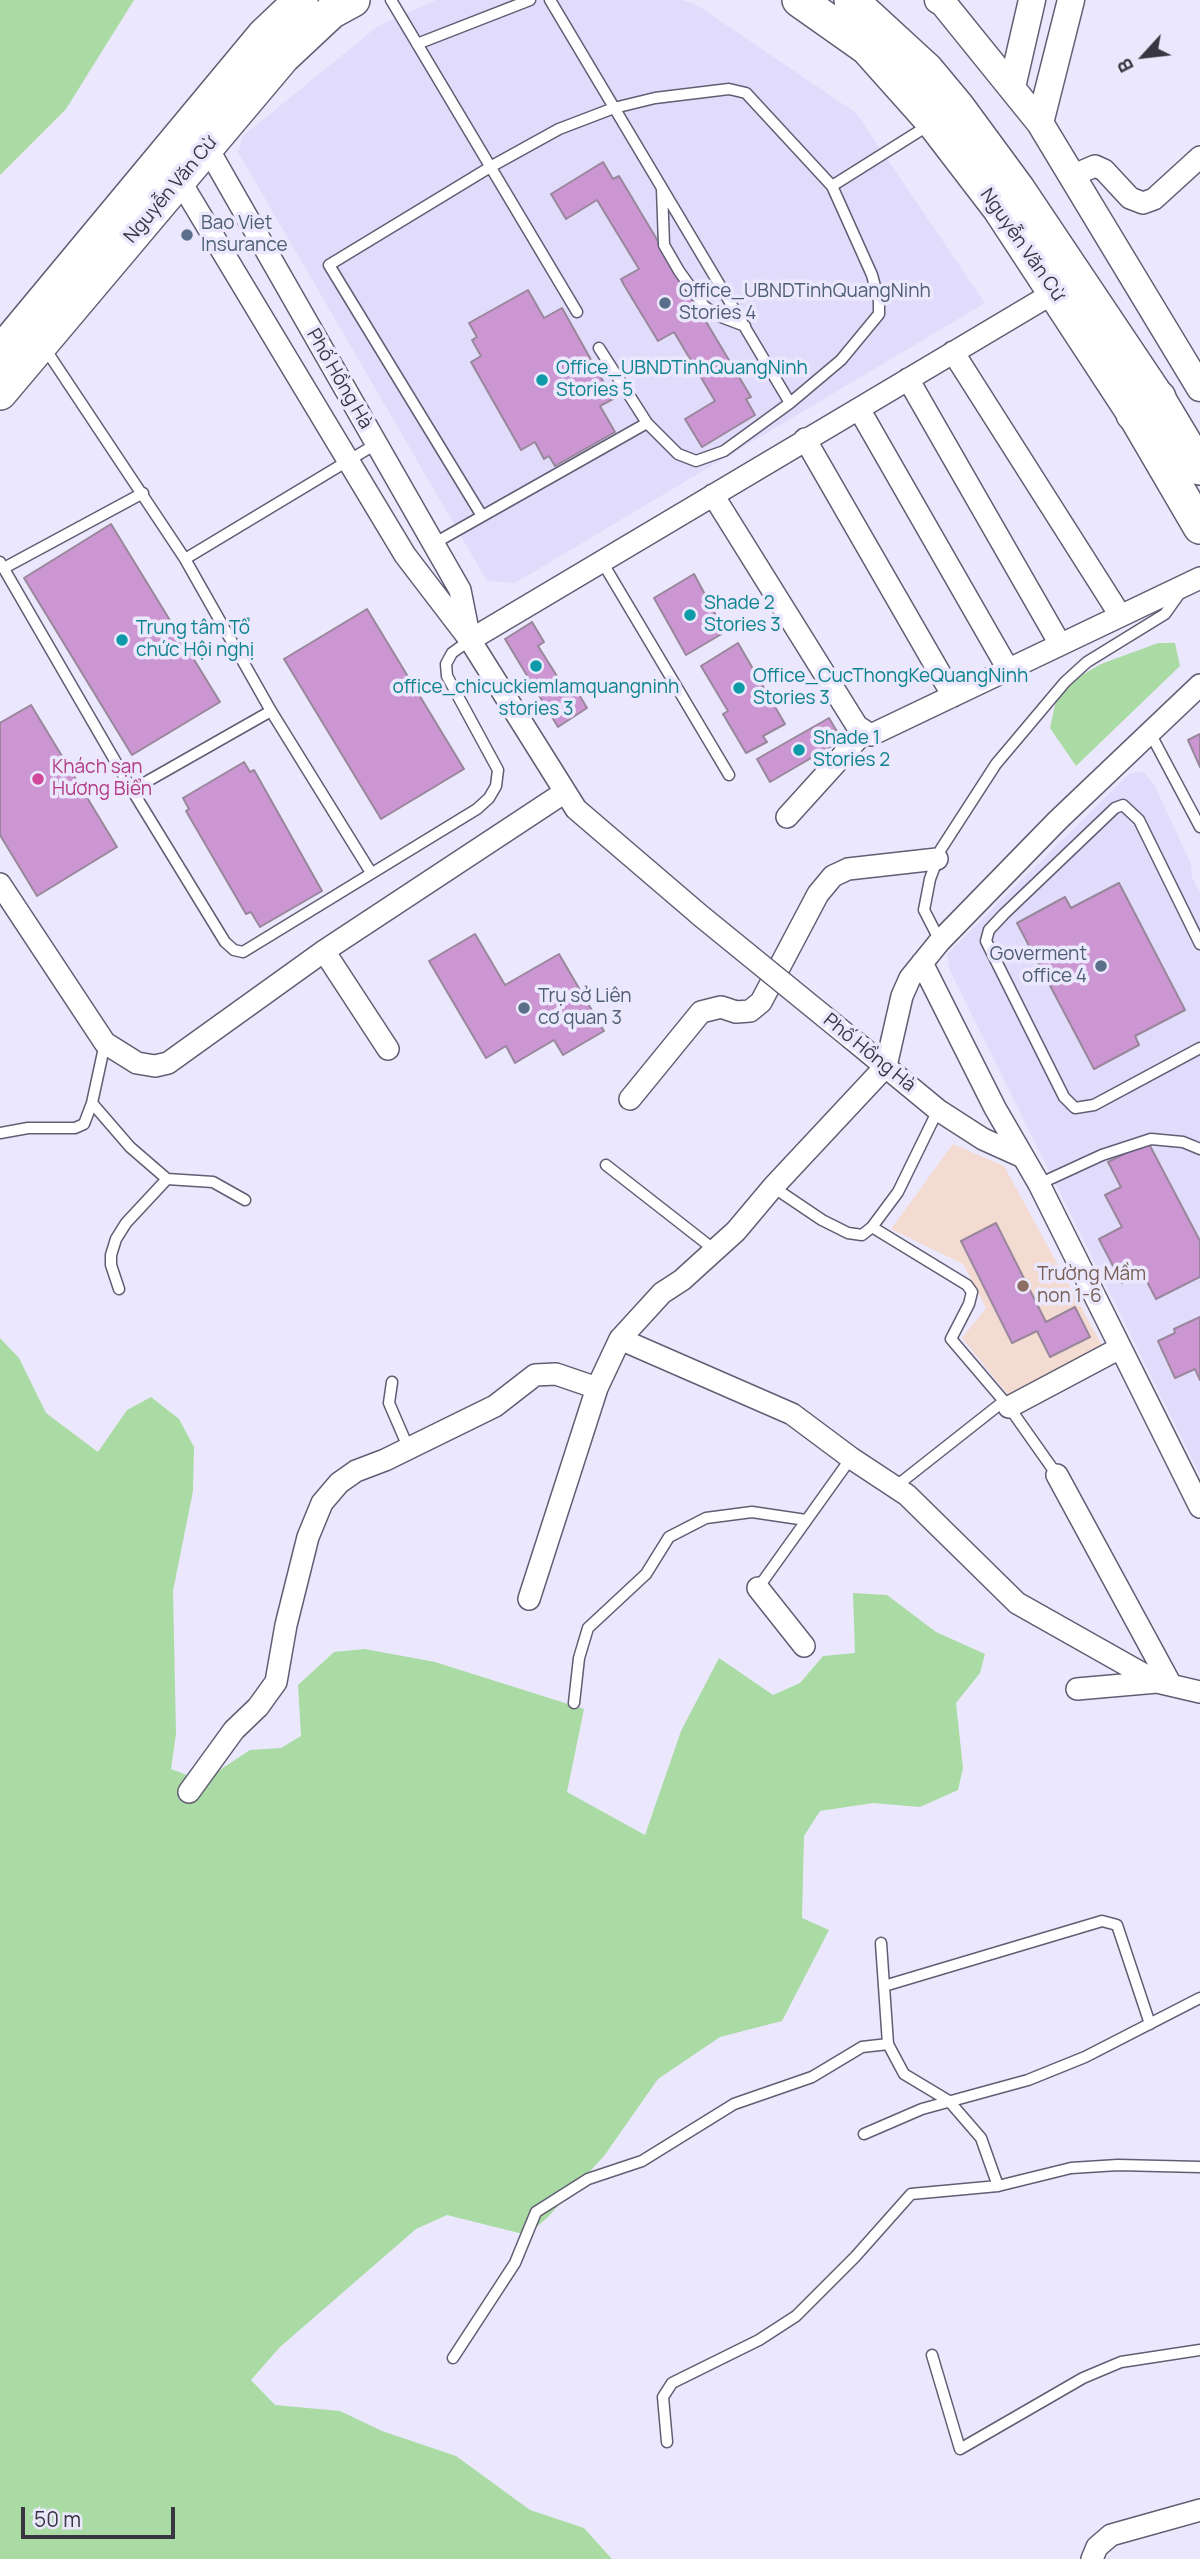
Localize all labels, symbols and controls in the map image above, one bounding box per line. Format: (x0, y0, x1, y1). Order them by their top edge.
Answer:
north arrow (1109, 21, 1179, 91)
text: B (1111, 54, 1140, 77)
street label: Nguyễn Văn Cừ (120, 132, 222, 248)
street label: Nguyễn Văn Cừ (975, 184, 1069, 306)
place label: Bao Viet Insurance (201, 213, 288, 257)
marker: Bao Viet Insurance (179, 227, 195, 243)
place label: Office_UBNDTinhQuangNinh Stories 4 (679, 281, 931, 325)
marker: Office_UBNDTinhQuangNinh Stories 4 (657, 295, 673, 311)
street label: Phố Hồng Hà (301, 325, 377, 433)
place label: Office_UBNDTinhQuangNinh Stories 5 (556, 358, 808, 402)
marker: Office_UBNDTinhQuangNinh Stories 5 (534, 372, 550, 388)
place label: Shade 2 Stories 3 (704, 593, 781, 637)
marker: Shade 2 Stories 3 (682, 607, 698, 623)
place label: Trung tâm Tổ chức Hội nghị (136, 618, 254, 662)
marker: Trung tâm Tổ chức Hội nghị (114, 632, 130, 648)
marker: office_chicuckiemlamquangninh stories 3 (528, 658, 544, 674)
place label: Office_CucThongKeQuangNinh Stories 3 (753, 666, 1028, 710)
place label: office_chicuckiemlamquangninh stories 3 (393, 677, 679, 721)
marker: Office_CucThongKeQuangNinh Stories 3 (731, 680, 747, 696)
place label: Shade 1 Stories 2 (813, 728, 890, 772)
marker: Shade 1 Stories 2 (791, 742, 807, 758)
place label: Khách sạn Hương Biển (52, 757, 152, 801)
marker: Khách sạn Hương Biển (30, 771, 46, 787)
place label: Goverment office 4 (990, 944, 1087, 988)
marker: Goverment office 4 (1093, 958, 1109, 974)
place label: Trụ sở Liên cơ quan 3 (538, 986, 632, 1030)
marker: Trụ sở Liên cơ quan 3 (516, 1000, 532, 1016)
street label: Phố Hồng Hà (818, 1009, 920, 1097)
place label: Trường Mầm non 1-6 (1037, 1264, 1146, 1308)
marker: Trường Mầm non 1-6 (1015, 1278, 1031, 1294)
scale bar (24, 2492, 178, 2536)
text: 50 m (34, 2505, 81, 2533)

